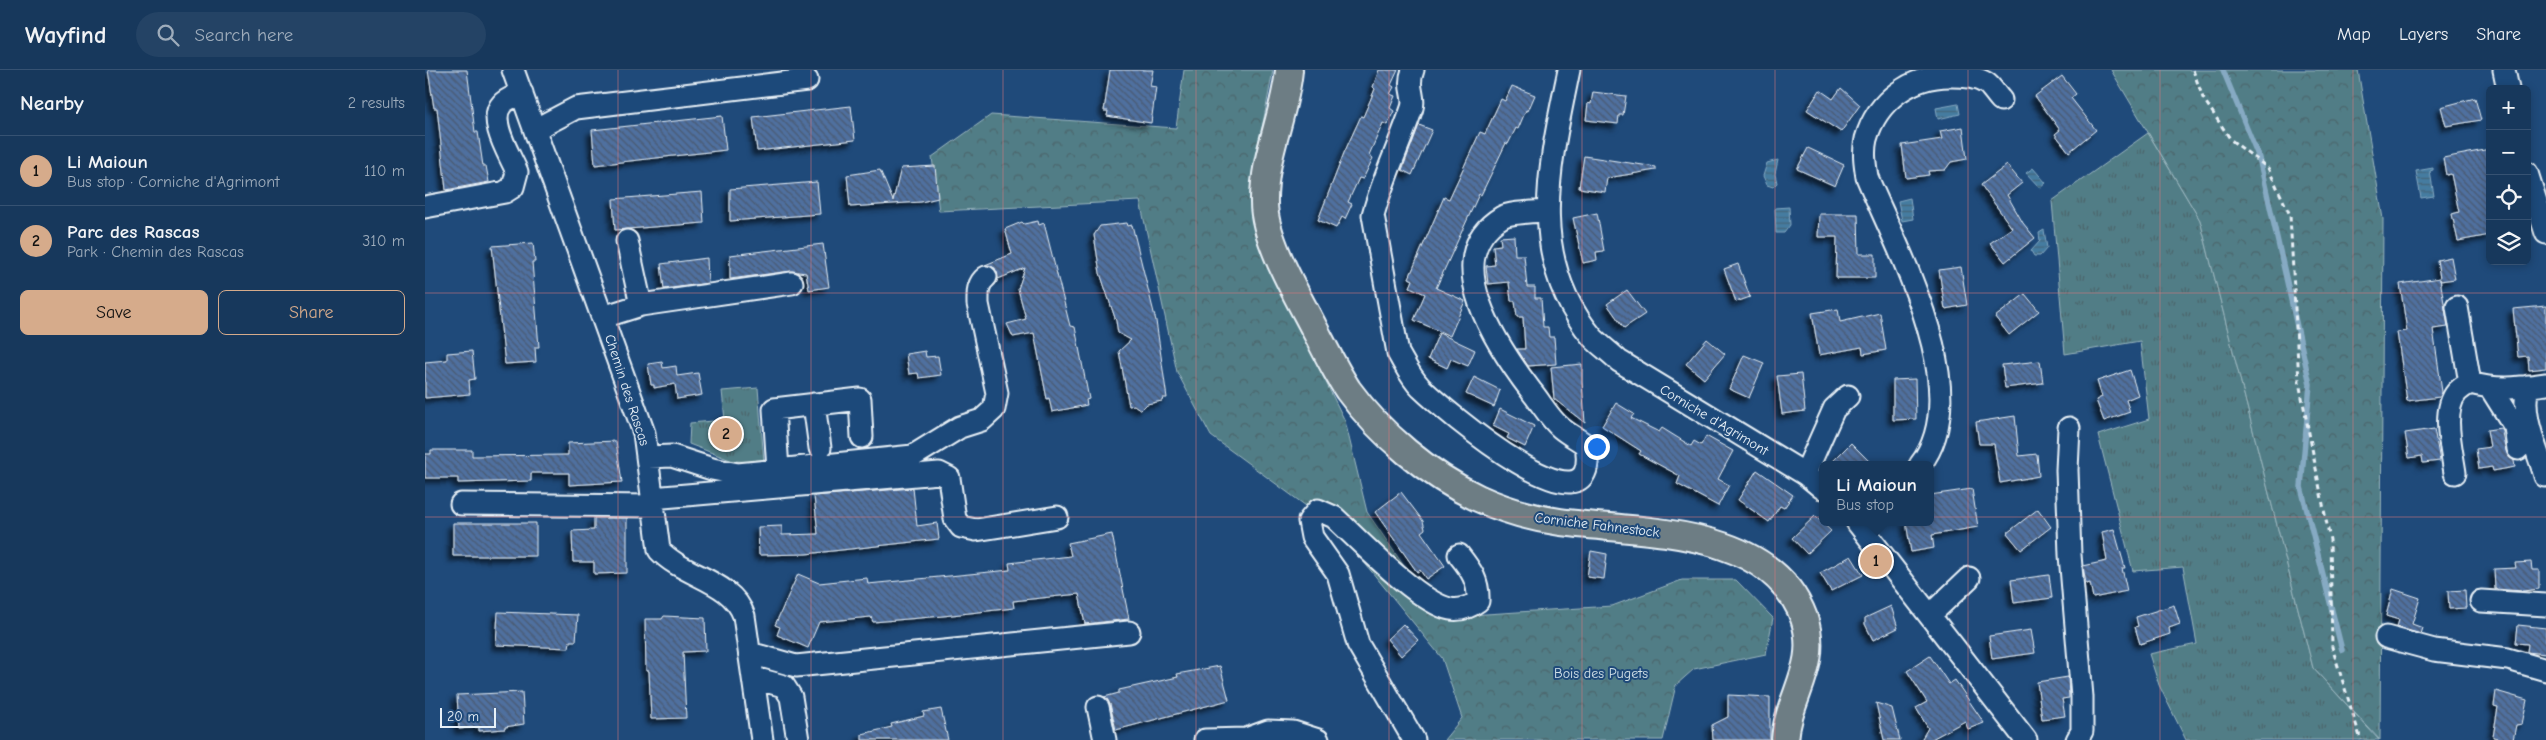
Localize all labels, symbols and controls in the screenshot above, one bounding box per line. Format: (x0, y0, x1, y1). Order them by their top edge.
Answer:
search box (136, 12, 486, 57)
text: Wayfind (25, 21, 106, 49)
icon: search (154, 21, 182, 49)
text: Search here (194, 24, 293, 46)
text: Map (2337, 24, 2371, 45)
text: Layers (2399, 24, 2448, 45)
text: Share (2476, 24, 2521, 45)
map controls (2486, 85, 2531, 265)
button: + (2486, 85, 2531, 130)
text: Nearby (20, 91, 84, 115)
text: 2 results (348, 94, 405, 112)
button: − (2486, 130, 2531, 175)
text: Li Maioun (67, 151, 148, 173)
text: 1 (33, 162, 39, 180)
text: 110 m (364, 162, 405, 180)
text: Bus stop · Corniche d'Agrimont (67, 173, 280, 191)
button: locate (2486, 175, 2531, 220)
button: layers (2486, 220, 2531, 265)
text: Parc des Rascas (67, 221, 200, 243)
text: 2 (32, 232, 40, 250)
text: 310 m (362, 232, 405, 250)
text: Park · Chemin des Rascas (67, 243, 244, 261)
button: Save (20, 290, 208, 335)
button: Share (218, 290, 405, 335)
street label: Chemin des Rascas (601, 332, 653, 448)
street label: Corniche d'Agrimont (1657, 381, 1772, 460)
pin: 2 (710, 415, 742, 453)
your location (1584, 434, 1610, 460)
popup (1819, 461, 1934, 526)
text: Li Maioun (1836, 474, 1917, 496)
text: Bus stop (1836, 496, 1894, 514)
street label: Corniche Fahnestock (1534, 509, 1661, 541)
pin: 1 (1860, 542, 1892, 580)
park label: Bois des Pugets (1554, 665, 1648, 682)
scale bar (440, 705, 496, 728)
text: 20 m (447, 708, 479, 725)

